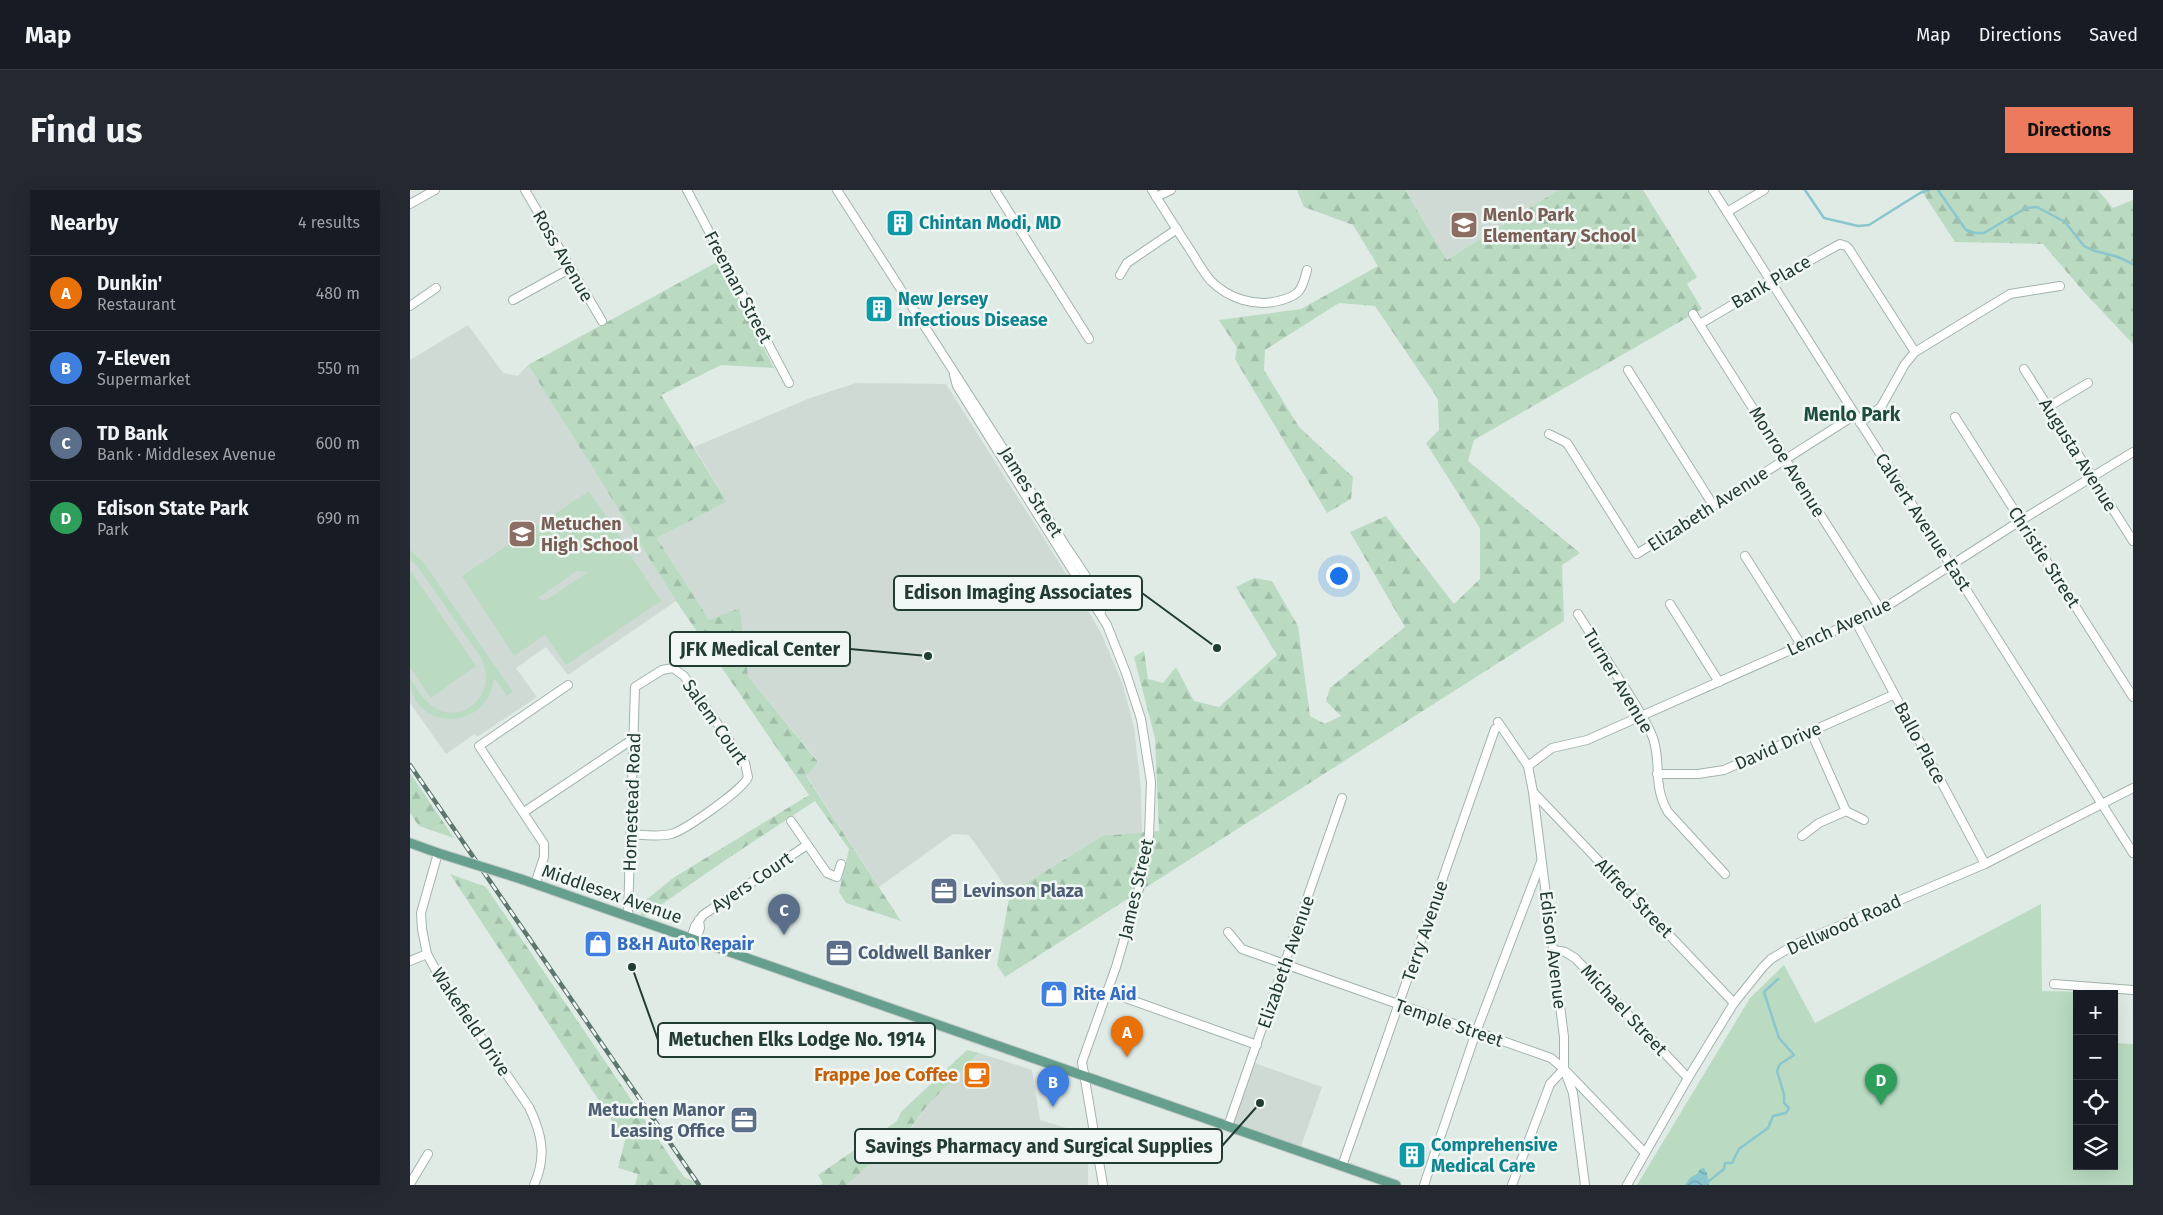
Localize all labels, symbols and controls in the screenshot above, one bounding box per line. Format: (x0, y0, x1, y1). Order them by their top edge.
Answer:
text: Map (25, 21, 71, 49)
text: Map (1916, 24, 1951, 46)
text: Directions (1979, 24, 2061, 46)
text: Saved (2089, 24, 2138, 46)
button: Directions (2005, 107, 2133, 153)
text: Find us (30, 109, 142, 151)
place label: Menlo Park Elementary School (1483, 204, 1637, 247)
street label: Ross Avenue (528, 206, 598, 306)
building icon: Chintan Modi, MD (885, 208, 915, 238)
text: Nearby (50, 210, 118, 236)
school or university icon: Menlo Park Elementary School (1449, 210, 1479, 240)
place label: Chintan Modi, MD (919, 212, 1062, 234)
text: 4 results (298, 213, 360, 232)
street label: Freeman Street (699, 227, 777, 347)
street label: Bank Place (1727, 250, 1815, 314)
text: Dunkin' (97, 272, 162, 295)
text: A (61, 284, 71, 303)
text: 480 m (316, 284, 360, 303)
place label: New Jersey Infectious Disease (898, 288, 1048, 331)
building icon: New Jersey Infectious Disease (864, 294, 894, 324)
text: Restaurant (97, 295, 176, 314)
text: 7-Eleven (97, 347, 170, 370)
text: B (61, 359, 71, 378)
text: 550 m (317, 359, 360, 378)
text: Supermarket (97, 370, 191, 389)
street label: Augusta Avenue (2034, 394, 2122, 516)
street label: Monroe Avenue (1744, 403, 1830, 521)
district label: Menlo Park (1804, 403, 1901, 426)
text: TD Bank (97, 422, 168, 445)
text: C (61, 434, 71, 453)
text: 600 m (316, 434, 360, 453)
street label: James Street (995, 443, 1068, 542)
text: Bank · Middlesex Avenue (97, 445, 276, 464)
street label: Calvert Avenue East (1870, 449, 1976, 595)
street label: Elizabeth Avenue (1644, 462, 1772, 556)
text: Edison State Park (97, 497, 248, 520)
street label: Christie Street (2003, 502, 2085, 612)
text: D (61, 509, 71, 528)
text: 690 m (316, 509, 360, 528)
place label: Metuchen High School (541, 513, 639, 556)
school or university icon: Metuchen High School (507, 519, 537, 549)
text: Park (97, 520, 129, 539)
your location (1326, 563, 1352, 589)
callout: Edison Imaging Associates (894, 576, 1142, 610)
text: Edison Imaging Associates (904, 581, 1132, 604)
street label: Lench Avenue (1783, 593, 1895, 661)
street label: Turner Avenue (1578, 625, 1658, 737)
callout: JFK Medical Center (670, 632, 850, 666)
text: JFK Medical Center (679, 638, 841, 661)
street label: Salem Court (678, 675, 753, 769)
street label: Ballo Place (1889, 698, 1951, 788)
street label: David Drive (1731, 717, 1825, 775)
street label: Homestead Road (619, 732, 645, 872)
street label: James Street (1114, 836, 1158, 941)
street label: Ayers Court (707, 847, 797, 917)
street label: Alfred Street (1591, 854, 1678, 943)
street label: Middlesex Avenue (539, 860, 685, 928)
office icon: Levinson Plaza (929, 876, 959, 906)
street label: Terry Avenue (1397, 878, 1453, 984)
place label: Levinson Plaza (963, 880, 1084, 902)
street label: Edison Avenue (1535, 890, 1571, 1010)
street label: Dellwood Road (1783, 890, 1905, 960)
street label: Elizabeth Avenue (1253, 893, 1319, 1031)
pin: C (768, 894, 800, 935)
shop icon: B&H Auto Repair (583, 929, 613, 959)
place label: B&H Auto Repair (617, 933, 755, 955)
office icon: Coldwell Banker (824, 938, 854, 968)
place label: Coldwell Banker (858, 942, 992, 964)
street label: Michael Street (1576, 960, 1672, 1061)
street label: Wakefield Drive (427, 964, 515, 1080)
shop icon: Rite Aid (1039, 979, 1069, 1009)
place label: Rite Aid (1073, 983, 1137, 1005)
map controls (2073, 990, 2118, 1170)
button: + (2073, 990, 2118, 1035)
street label: Temple Street (1392, 994, 1506, 1052)
pin: A (1111, 1016, 1143, 1057)
callout: Metuchen Elks Lodge No. 1914 (658, 1023, 935, 1057)
text: Metuchen Elks Lodge No. 1914 (668, 1028, 926, 1051)
button: − (2073, 1035, 2118, 1080)
cafe icon: Frappe Joe Coffee (962, 1060, 992, 1090)
place label: Frappe Joe Coffee (814, 1064, 958, 1086)
pin: D (1865, 1064, 1897, 1105)
pin: B (1037, 1066, 1069, 1107)
button: locate (2073, 1080, 2118, 1125)
place label: Metuchen Manor Leasing Office (588, 1099, 726, 1142)
office icon: Metuchen Manor Leasing Office (729, 1105, 759, 1135)
button: layers (2073, 1125, 2118, 1170)
callout: Savings Pharmacy and Surgical Supplies (855, 1129, 1222, 1163)
place label: Comprehensive Medical Care (1431, 1134, 1558, 1177)
text: Savings Pharmacy and Surgical Supplies (865, 1135, 1213, 1158)
building icon: Comprehensive Medical Care (1397, 1140, 1427, 1170)

